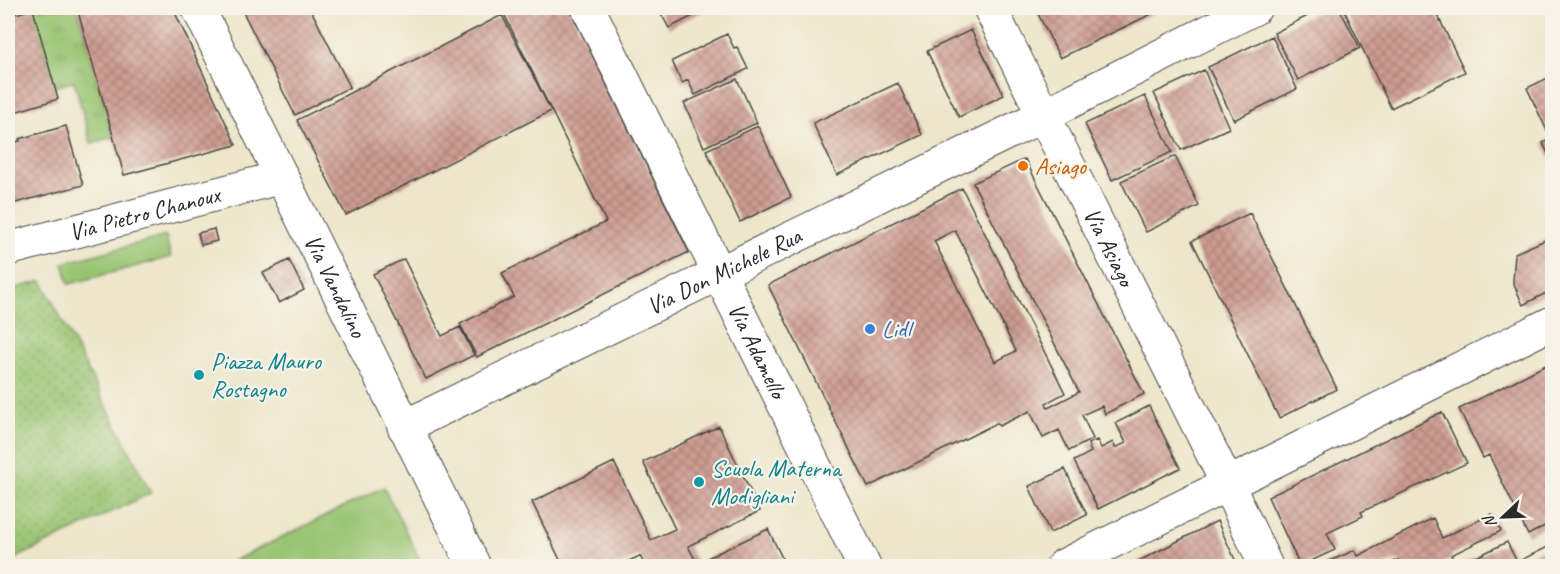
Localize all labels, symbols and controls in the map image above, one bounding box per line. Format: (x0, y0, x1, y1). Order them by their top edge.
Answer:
place label: Asiago (1035, 151, 1088, 181)
marker: Asiago (1016, 159, 1030, 173)
street label: Via Pietro Chanoux (66, 179, 225, 247)
street label: Via Asiago (1077, 203, 1142, 293)
street label: Via Don Michele Rua (642, 220, 807, 321)
street label: Via Vandalino (297, 229, 374, 344)
street label: Via Adamello (721, 298, 795, 405)
place label: Lidl (882, 314, 914, 344)
marker: Lidl (863, 322, 877, 336)
place label: Piazza Mauro Rostagno (211, 346, 323, 404)
marker: Piazza Mauro Rostagno (192, 368, 206, 382)
place label: Scuola Materna Modigliani (711, 453, 843, 511)
marker: Scuola Materna Modigliani (692, 475, 706, 489)
north arrow (1473, 487, 1533, 547)
text: N (1478, 511, 1501, 531)

